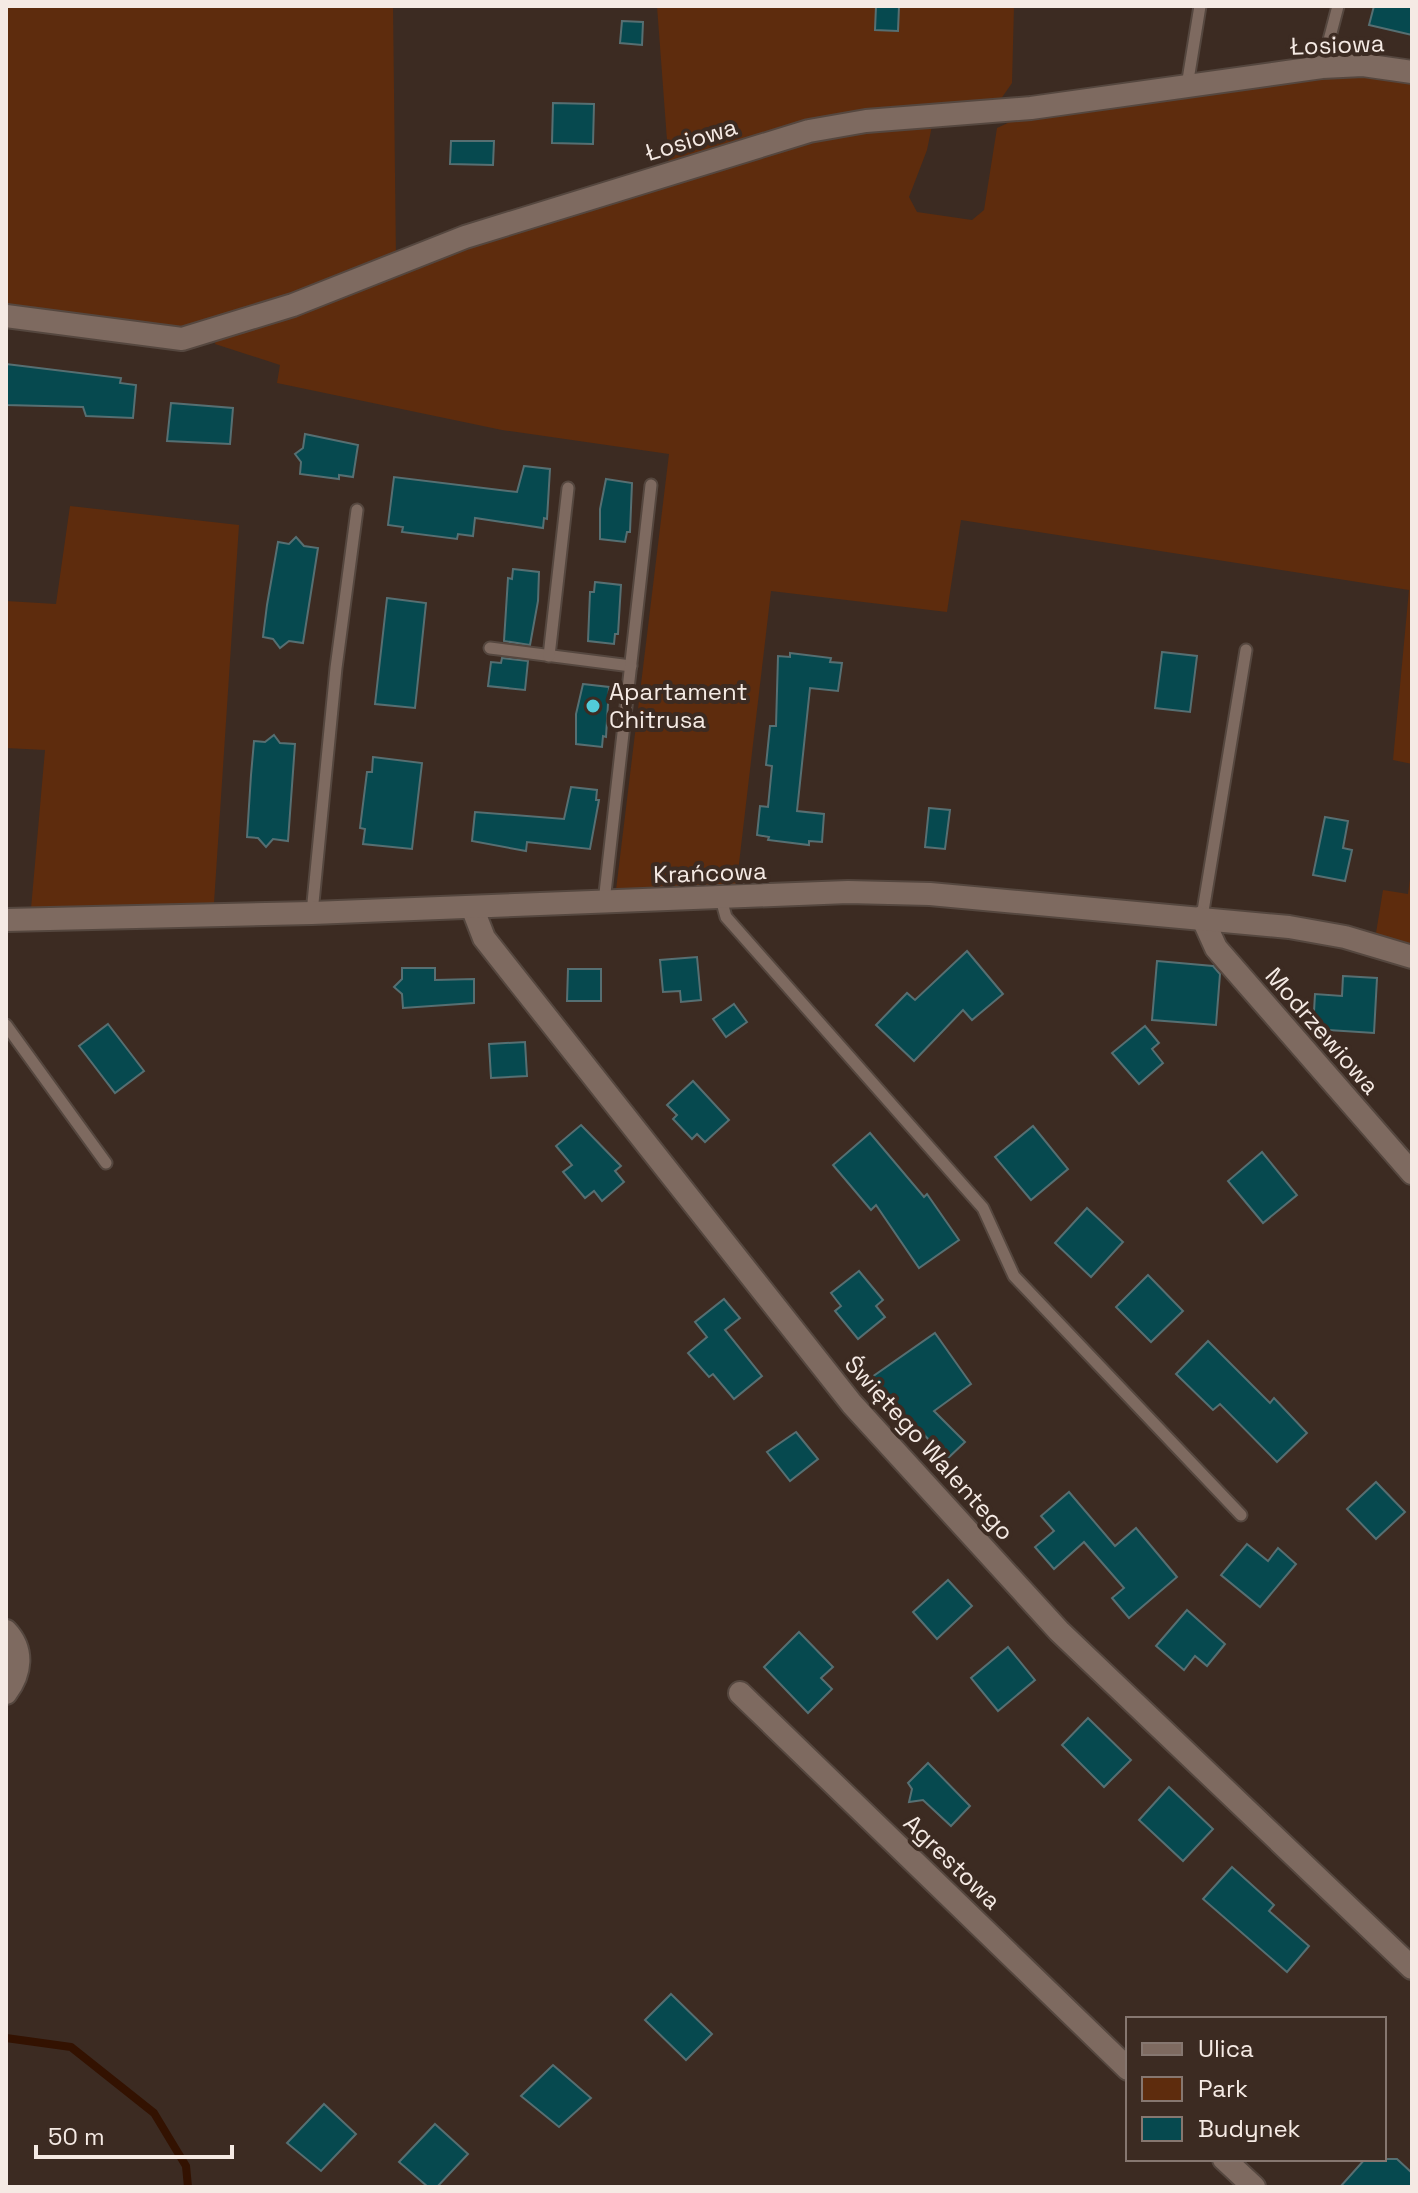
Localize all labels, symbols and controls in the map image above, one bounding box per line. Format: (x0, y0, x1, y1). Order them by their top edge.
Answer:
street label: Łosiowa (1289, 27, 1385, 62)
street label: Łosiowa (641, 111, 741, 168)
place label: Apartament Chitrusa (609, 676, 747, 735)
marker: Apartament Chitrusa (584, 697, 602, 715)
street label: Krańcowa (653, 855, 767, 890)
street label: Modrzewiowa (1259, 961, 1386, 1101)
street label: Świętego Walentego (838, 1349, 1021, 1547)
street label: Agrestowa (897, 1808, 1008, 1916)
legend (1126, 2017, 1386, 2161)
text: Ulica (1198, 2033, 1254, 2064)
text: Park (1198, 2073, 1248, 2104)
scale bar (36, 2109, 232, 2159)
text: Budynek (1198, 2113, 1301, 2144)
text: 50 m (48, 2121, 105, 2152)

